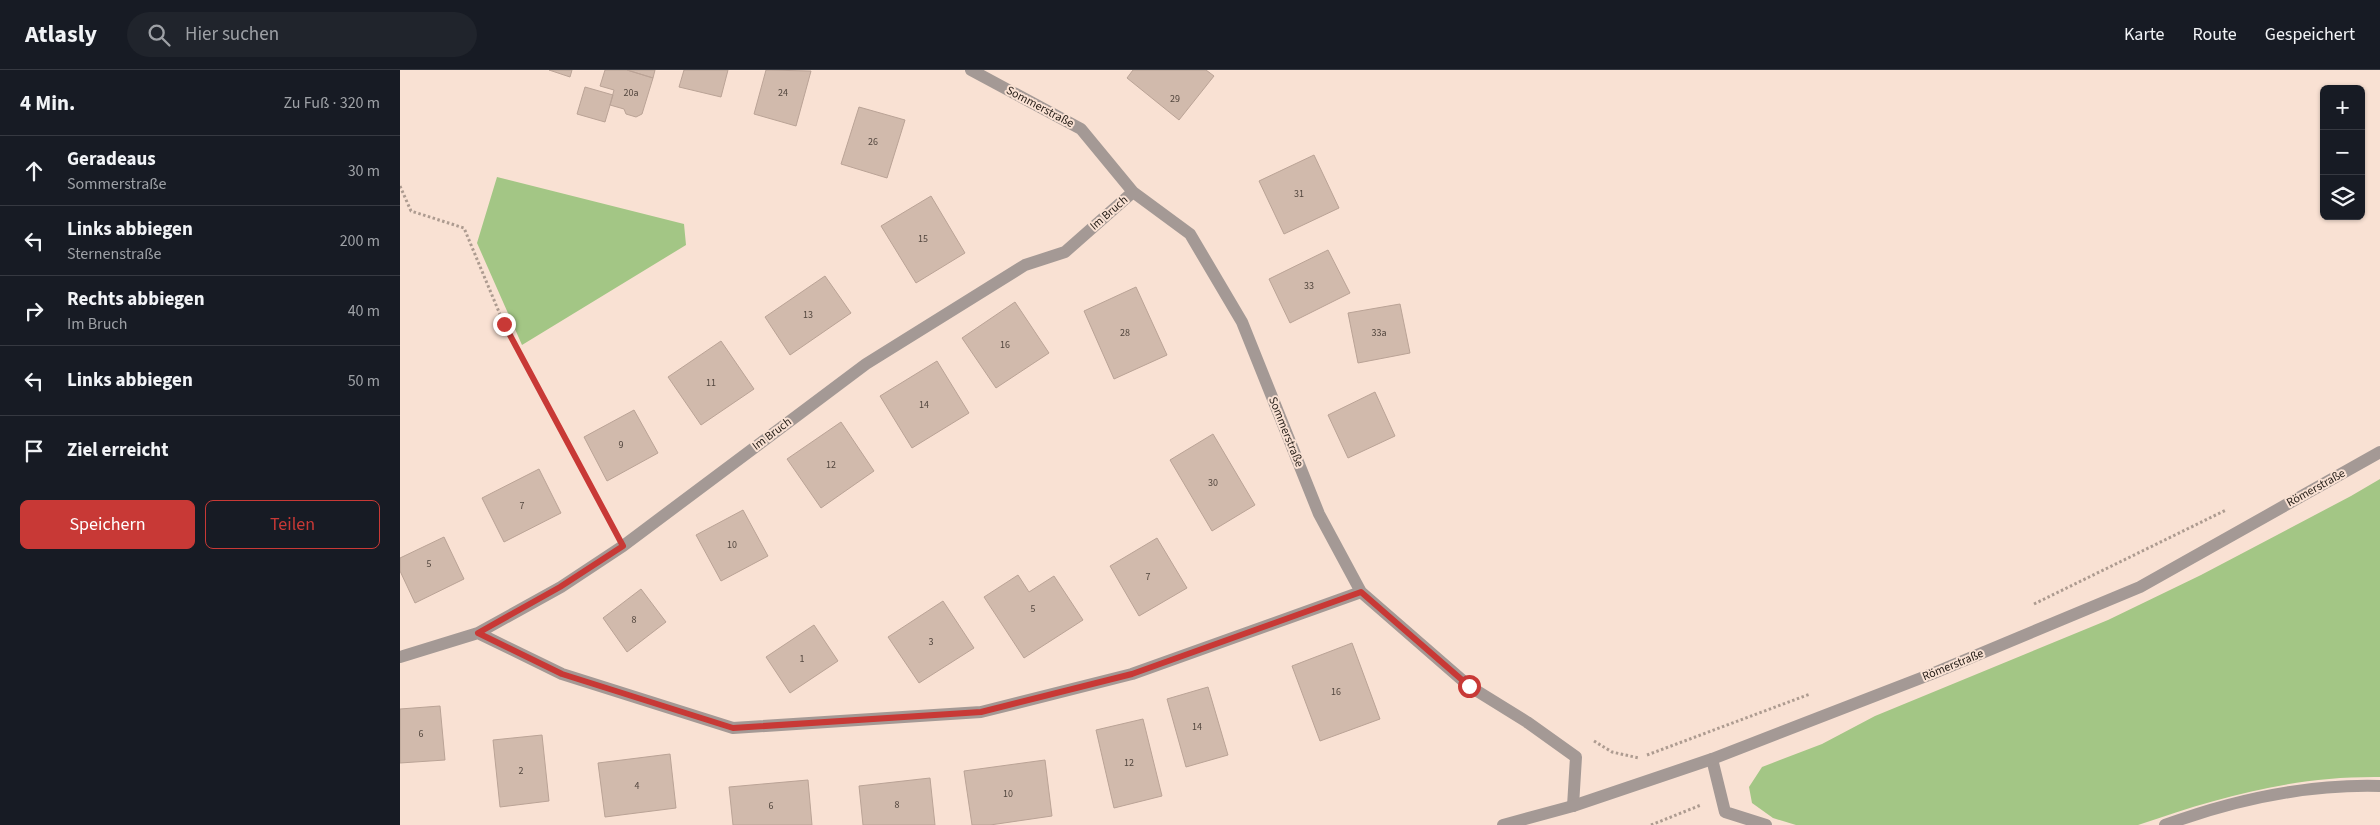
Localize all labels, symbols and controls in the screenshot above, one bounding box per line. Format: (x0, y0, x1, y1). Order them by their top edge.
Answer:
search box (127, 12, 477, 57)
text: Atlasly (25, 17, 97, 52)
icon: search (145, 21, 173, 49)
text: Hier suchen (185, 21, 279, 48)
text: Karte (2124, 22, 2164, 47)
text: Route (2192, 22, 2237, 47)
text: Gespeichert (2265, 22, 2355, 47)
street label: Sommerstraße (1003, 82, 1077, 132)
map controls (2320, 85, 2365, 220)
button: + (2320, 85, 2365, 130)
house number: 20a (624, 86, 638, 100)
house number: 24 (778, 86, 788, 100)
text: 4 Min. (20, 88, 75, 118)
text: Zu Fuß · 320 m (284, 92, 380, 114)
house number: 29 (1170, 92, 1180, 106)
button: − (2320, 130, 2365, 175)
house number: 26 (868, 135, 878, 149)
text: Geradeaus (67, 146, 156, 173)
icon: ahead (20, 157, 48, 185)
text: 30 m (348, 160, 380, 182)
text: Sommerstraße (67, 173, 166, 195)
button: layers (2320, 175, 2365, 220)
house number: 31 (1294, 187, 1304, 201)
street label: Im Bruch (1086, 192, 1132, 234)
text: Links abbiegen (67, 216, 193, 243)
icon: left (20, 227, 48, 255)
text: 200 m (340, 230, 380, 252)
house number: 15 (918, 232, 928, 246)
text: Sternenstraße (67, 243, 161, 265)
house number: 33 (1304, 279, 1314, 293)
text: Rechts abbiegen (67, 286, 205, 313)
icon: right (20, 297, 48, 325)
text: 40 m (348, 300, 380, 322)
house number: 13 (803, 308, 813, 322)
text: Im Bruch (67, 313, 127, 335)
route end (493, 313, 516, 336)
house number: 28 (1120, 326, 1130, 340)
house number: 33a (1372, 326, 1386, 340)
house number: 16 (1000, 338, 1010, 352)
icon: left (20, 367, 48, 395)
text: Links abbiegen (67, 367, 193, 394)
text: 50 m (348, 370, 380, 392)
house number: 11 (706, 376, 716, 390)
street label: Sommerstraße (1264, 394, 1308, 470)
house number: 14 (919, 398, 929, 412)
street label: Im Bruch (749, 414, 795, 454)
icon: arrive (20, 437, 48, 465)
text: Ziel erreicht (67, 437, 168, 464)
house number: 9 (619, 438, 624, 452)
house number: 12 (826, 458, 836, 472)
street label: Römerstraße (2284, 465, 2349, 511)
house number: 30 (1208, 476, 1218, 490)
house number: 7 (520, 499, 525, 513)
button: Speichern (20, 500, 195, 549)
button: Teilen (205, 500, 380, 549)
house number: 10 (727, 538, 737, 552)
house number: 5 (427, 557, 432, 571)
house number: 7 (1146, 570, 1151, 584)
house number: 5 (1031, 602, 1036, 616)
house number: 8 (632, 613, 637, 627)
house number: 3 (929, 635, 934, 649)
street label: Römerstraße (1920, 645, 1986, 685)
house number: 1 (800, 652, 805, 666)
route start (1458, 675, 1481, 698)
house number: 16 (1331, 685, 1341, 699)
house number: 14 (1192, 720, 1202, 734)
house number: 6 (419, 727, 424, 741)
house number: 12 (1124, 756, 1134, 770)
house number: 2 (519, 764, 524, 778)
house number: 4 (635, 779, 640, 793)
house number: 10 (1003, 787, 1013, 801)
house number: 8 (895, 798, 900, 812)
house number: 6 (769, 799, 774, 813)

